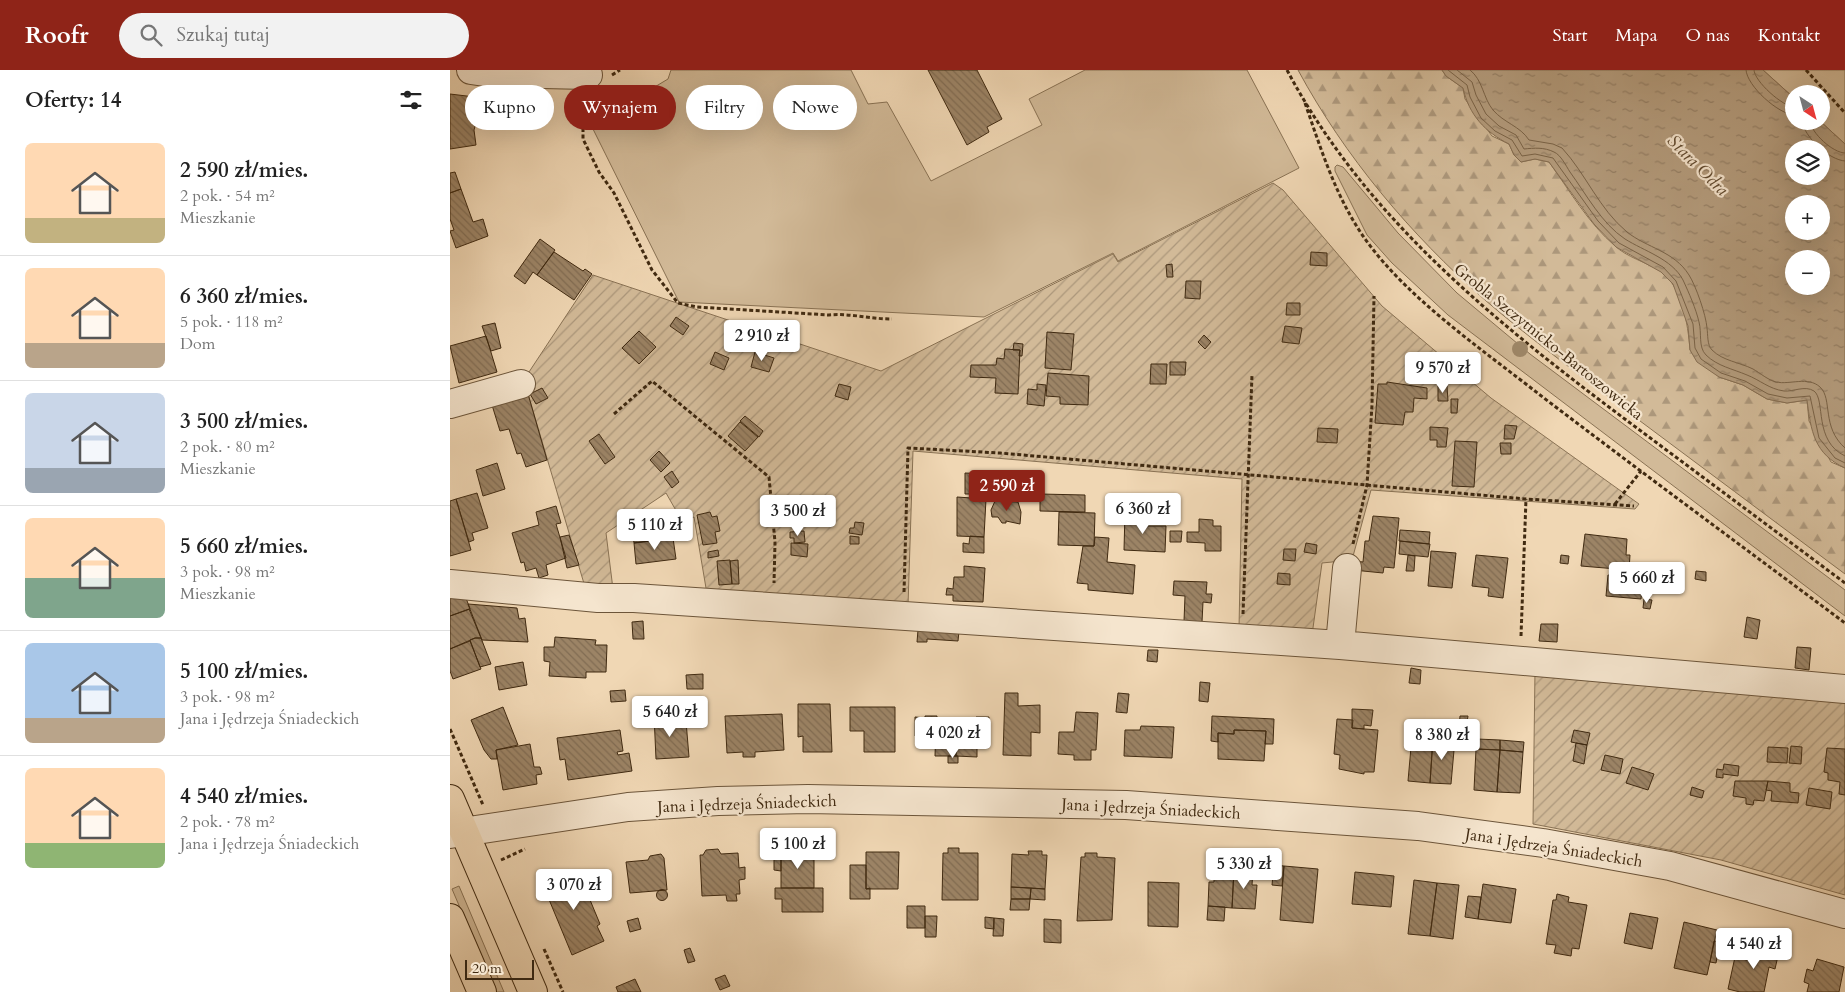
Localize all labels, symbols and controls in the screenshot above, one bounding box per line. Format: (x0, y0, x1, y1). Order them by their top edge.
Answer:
search box (119, 13, 469, 58)
text: Roofr (25, 19, 89, 52)
icon: search (137, 21, 165, 49)
text: Szukaj tutaj (177, 22, 270, 48)
text: Start (1553, 23, 1587, 48)
text: Mapa (1615, 23, 1657, 48)
text: O nas (1685, 23, 1730, 48)
text: Kontakt (1758, 23, 1820, 48)
chip: Kupno (465, 85, 554, 130)
chip: Wynajem (564, 85, 676, 130)
chip: Filtry (686, 85, 763, 130)
chip: Nowe (773, 85, 857, 130)
north arrow (1785, 85, 1830, 130)
map controls (1785, 85, 1830, 295)
text: Oferty: 14 (25, 86, 121, 115)
icon: filters (397, 86, 425, 114)
water label: Stara Odra (1661, 129, 1734, 202)
button: layers (1785, 140, 1830, 185)
text: 2 590 zł/mies. (180, 156, 308, 185)
icon: home (65, 163, 125, 223)
text: 2 pok. · 54 m² (180, 185, 275, 207)
button: + (1785, 195, 1830, 240)
text: Mieszkanie (180, 207, 256, 229)
button: − (1785, 250, 1830, 295)
street label: Grobla Szczytnicko-Bartoszowicka (1449, 258, 1648, 425)
text: 6 360 zł/mies. (180, 282, 308, 311)
icon: home (65, 288, 125, 348)
text: 5 pok. · 118 m² (180, 311, 283, 333)
pin: 2 910 zł (710, 320, 814, 362)
text: 2 910 zł (735, 325, 789, 347)
text: Dom (180, 333, 215, 355)
pin: 9 570 zł (1391, 352, 1495, 394)
text: 9 570 zł (1416, 357, 1470, 379)
text: 3 500 zł/mies. (180, 407, 308, 436)
icon: home (65, 413, 125, 473)
text: 2 pok. · 80 m² (180, 436, 275, 458)
text: Mieszkanie (180, 458, 256, 480)
pin: 2 590 zł (955, 470, 1059, 512)
text: 2 590 zł (980, 475, 1034, 497)
pin: 6 360 zł (1091, 492, 1195, 535)
pin: 3 500 zł (746, 494, 850, 537)
text: 6 360 zł (1116, 498, 1170, 520)
text: 3 500 zł (771, 500, 825, 522)
pin: 5 110 zł (603, 508, 707, 551)
text: 5 110 zł (628, 514, 682, 536)
text: 5 660 zł/mies. (180, 532, 308, 561)
icon: home (65, 538, 125, 598)
text: 3 pok. · 98 m² (180, 561, 275, 583)
pin: 5 660 zł (1595, 562, 1699, 604)
text: 5 660 zł (1620, 567, 1674, 589)
text: Mieszkanie (180, 583, 256, 605)
text: 5 100 zł/mies. (180, 657, 308, 686)
icon: home (65, 663, 125, 723)
text: 3 pok. · 98 m² (180, 686, 275, 708)
pin: 5 640 zł (618, 696, 722, 738)
text: 5 640 zł (643, 701, 697, 723)
text: Jana i Jędrzeja Śniadeckich (180, 708, 359, 730)
pin: 4 020 zł (901, 716, 1005, 759)
pin: 8 380 zł (1390, 718, 1494, 761)
text: 4 020 zł (926, 722, 980, 744)
text: 8 380 zł (1415, 724, 1469, 746)
text: 4 540 zł/mies. (180, 782, 308, 811)
icon: home (65, 788, 125, 848)
street label: Jana i Jędrzeja Śniadeckich (655, 790, 837, 818)
street label: Jana i Jędrzeja Śniadeckich (1059, 793, 1241, 825)
text: 2 pok. · 78 m² (180, 811, 275, 833)
street label: Jana i Jędrzeja Śniadeckich (1462, 823, 1644, 873)
pin: 5 100 zł (746, 828, 850, 870)
text: Jana i Jędrzeja Śniadeckich (180, 833, 359, 855)
text: 5 100 zł (771, 833, 825, 855)
pin: 5 330 zł (1192, 848, 1296, 890)
text: 5 330 zł (1217, 853, 1271, 875)
pin: 3 070 zł (522, 868, 626, 911)
text: 3 070 zł (547, 874, 601, 896)
pin: 4 540 zł (1702, 928, 1806, 970)
text: 4 540 zł (1727, 933, 1781, 955)
scale bar (465, 957, 534, 980)
text: 20 m (472, 959, 502, 978)

